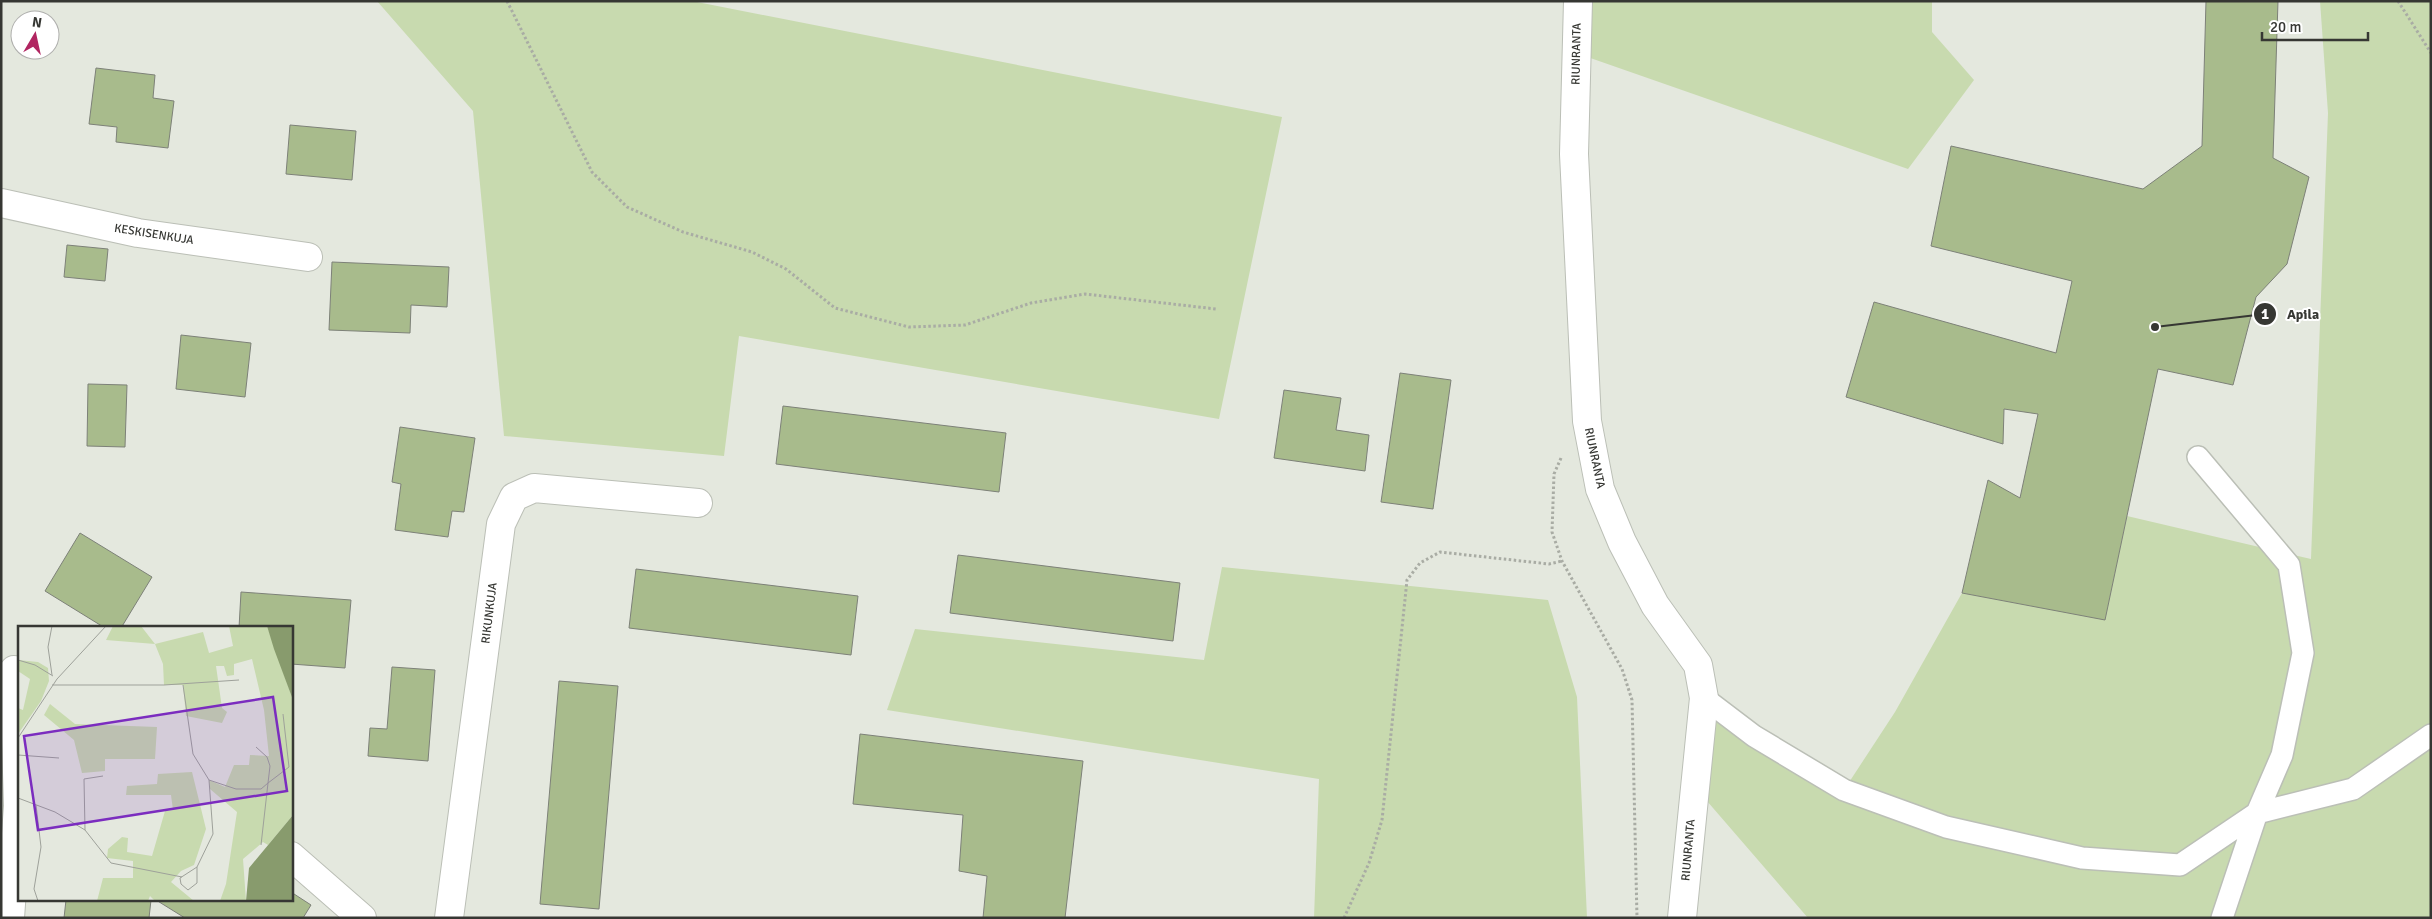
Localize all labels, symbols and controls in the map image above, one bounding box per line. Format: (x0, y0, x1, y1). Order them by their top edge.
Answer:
north arrow (10, 10, 60, 60)
scale bar (2262, 10, 2368, 42)
text: N (31, 13, 43, 32)
text: 20 m (2270, 18, 2301, 36)
street label: RIUNRANTA (1568, 22, 1585, 85)
street label: KESKISENKUJA (113, 221, 195, 248)
callout: Apila (2252, 299, 2329, 328)
text: 1 (2261, 305, 2269, 323)
text: Apila (2287, 306, 2319, 323)
street label: RIUNRANTA (1581, 426, 1608, 491)
street label: RIKUNKUJA (478, 581, 501, 644)
inset map (18, 626, 292, 902)
street label: RIUNRANTA (1678, 818, 1699, 882)

